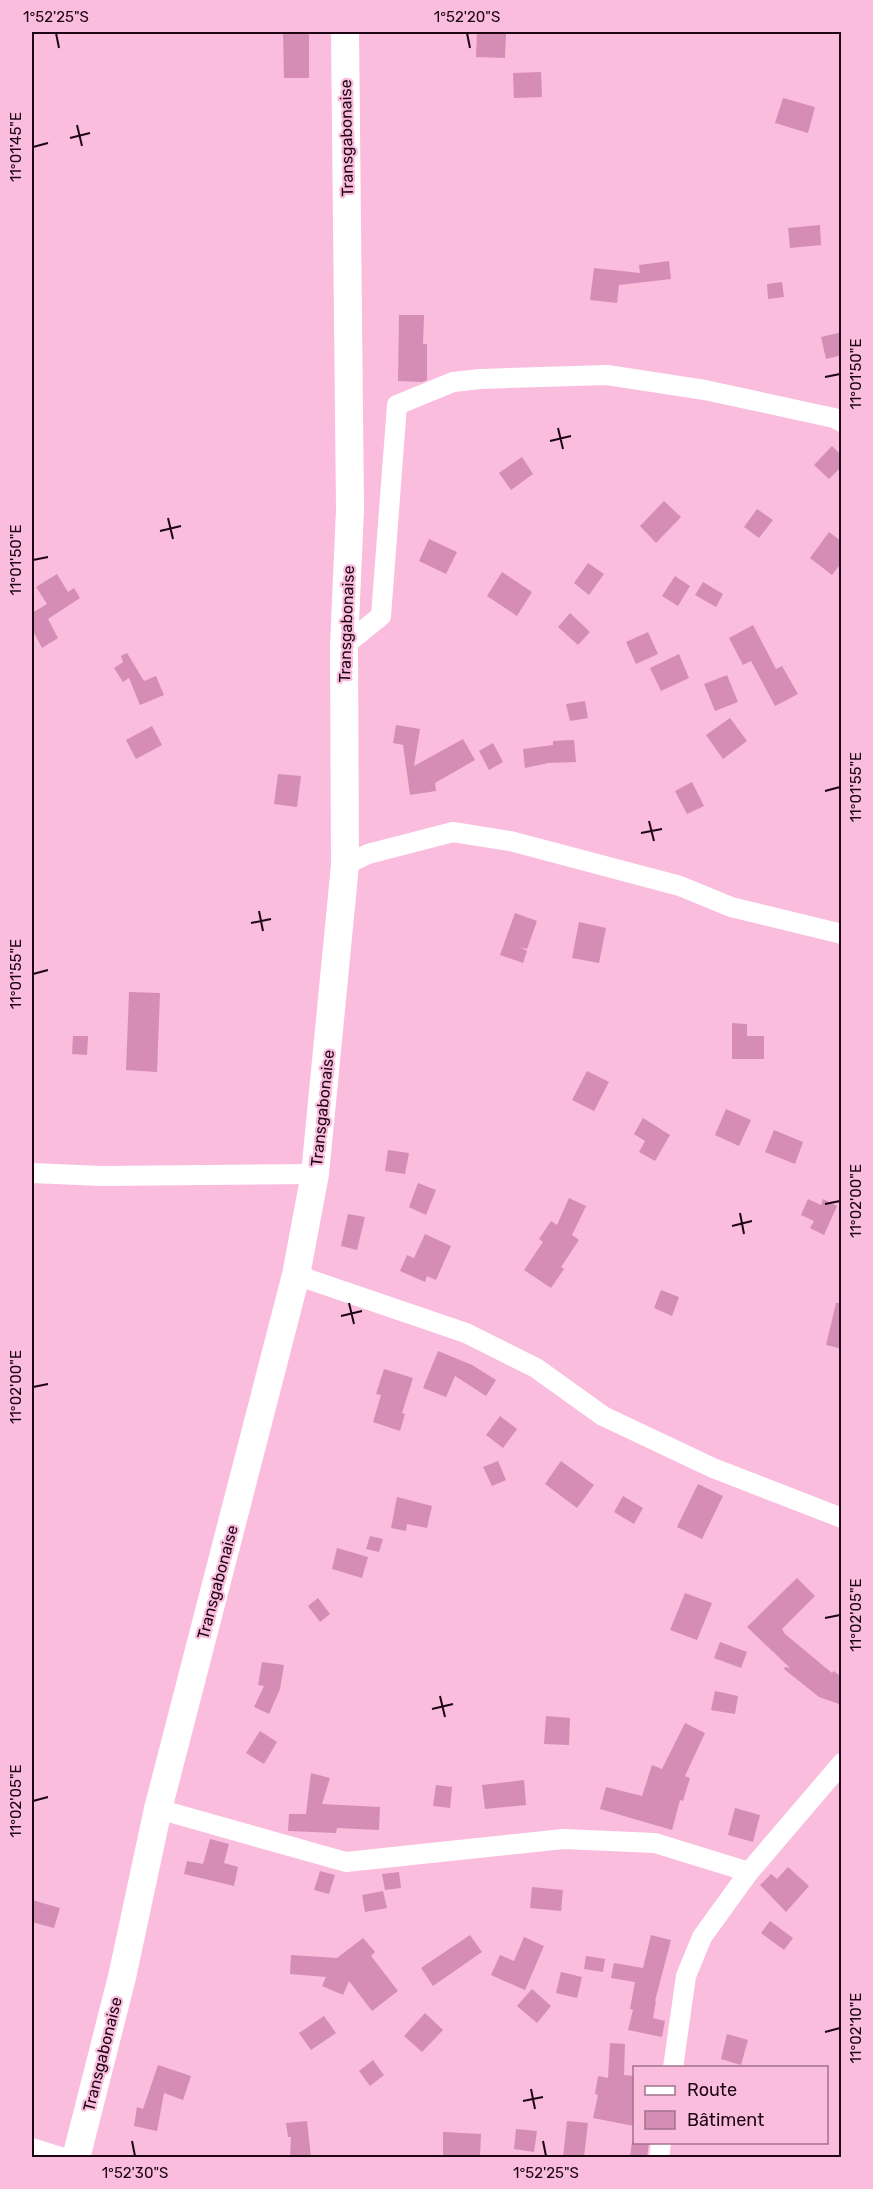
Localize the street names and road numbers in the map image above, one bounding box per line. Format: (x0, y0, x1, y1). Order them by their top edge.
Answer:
street label: Transgabonaise (336, 79, 357, 197)
street label: Transgabonaise (335, 565, 358, 683)
street label: Transgabonaise (307, 1049, 338, 1167)
street label: Transgabonaise (193, 1523, 242, 1641)
street label: Transgabonaise (79, 1995, 126, 2113)

